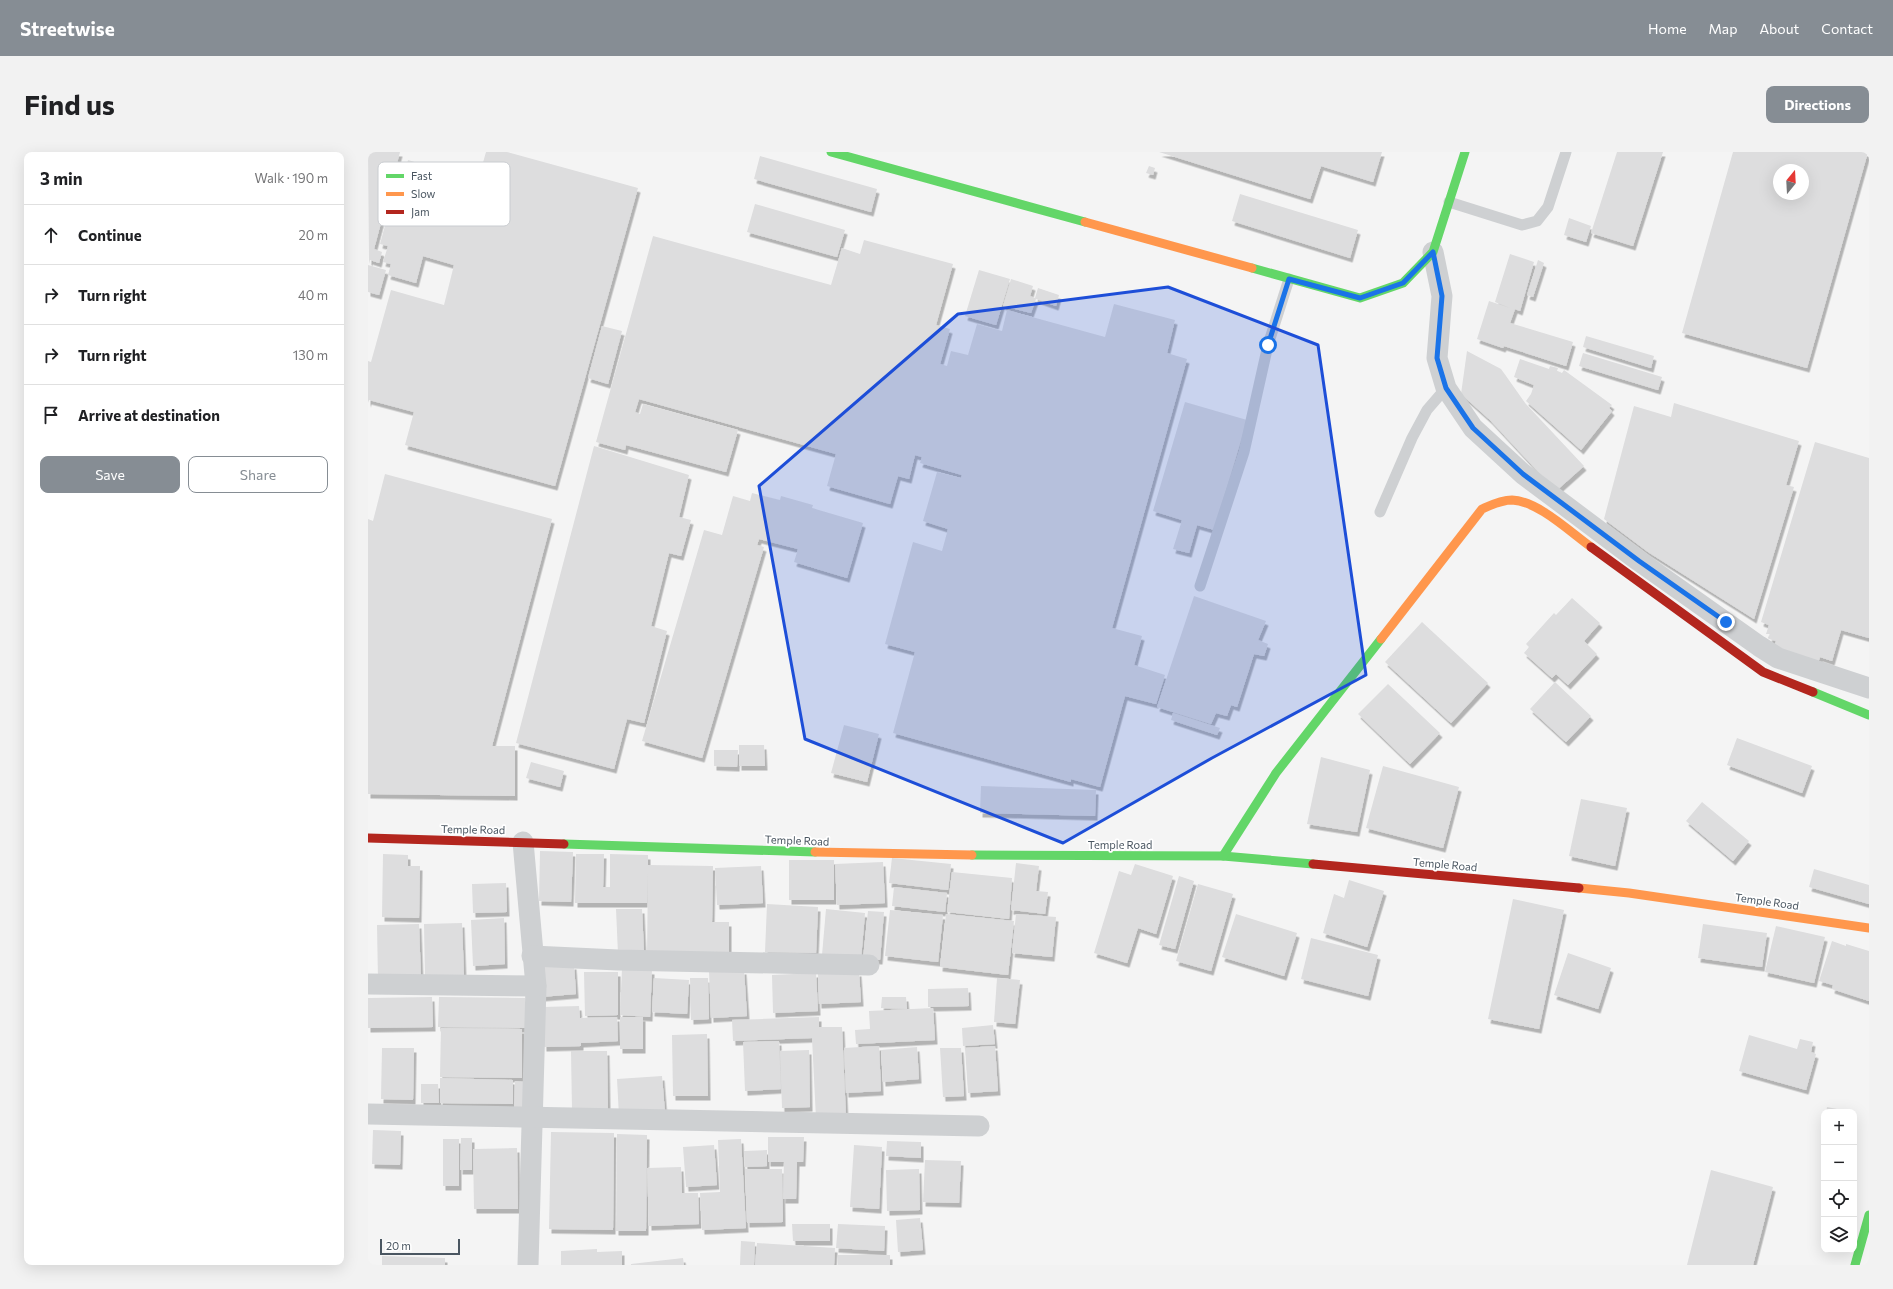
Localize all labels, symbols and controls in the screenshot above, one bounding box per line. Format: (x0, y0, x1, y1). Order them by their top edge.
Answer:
text: Streetwise (20, 17, 115, 40)
text: Home (1648, 20, 1687, 37)
text: Map (1709, 20, 1737, 37)
text: About (1759, 20, 1799, 37)
text: Contact (1821, 20, 1873, 37)
button: Directions (1766, 86, 1869, 123)
text: Find us (24, 87, 115, 121)
legend (378, 162, 510, 226)
north arrow (1773, 164, 1809, 200)
text: 3 min (40, 168, 83, 189)
text: Fast (411, 169, 433, 182)
text: Walk · 190 m (254, 170, 328, 186)
text: Slow (411, 187, 436, 200)
text: Jam (411, 205, 430, 219)
icon: ahead (40, 224, 62, 246)
text: Continue (78, 226, 142, 244)
text: 20 m (299, 227, 328, 243)
icon: right (40, 284, 62, 306)
text: Turn right (78, 286, 147, 304)
text: 40 m (298, 287, 328, 303)
route start (1259, 336, 1277, 354)
icon: right (40, 344, 62, 366)
text: Turn right (78, 346, 147, 364)
text: 130 m (293, 347, 328, 363)
icon: arrive (40, 404, 62, 426)
text: Arrive at destination (78, 406, 220, 424)
button: Save (40, 456, 180, 493)
button: Share (188, 456, 328, 493)
route end (1717, 613, 1735, 631)
street label: Temple Road (441, 822, 505, 836)
street label: Temple Road (765, 832, 829, 848)
street label: Temple Road (1088, 838, 1152, 851)
street label: Temple Road (1412, 855, 1478, 873)
street label: Temple Road (1734, 890, 1800, 912)
map controls (1821, 1109, 1857, 1253)
button: + (1821, 1109, 1857, 1145)
button: − (1821, 1145, 1857, 1181)
button: locate (1821, 1181, 1857, 1217)
button: layers (1821, 1217, 1857, 1253)
scale bar (380, 1237, 460, 1256)
text: 20 m (386, 1239, 411, 1252)

